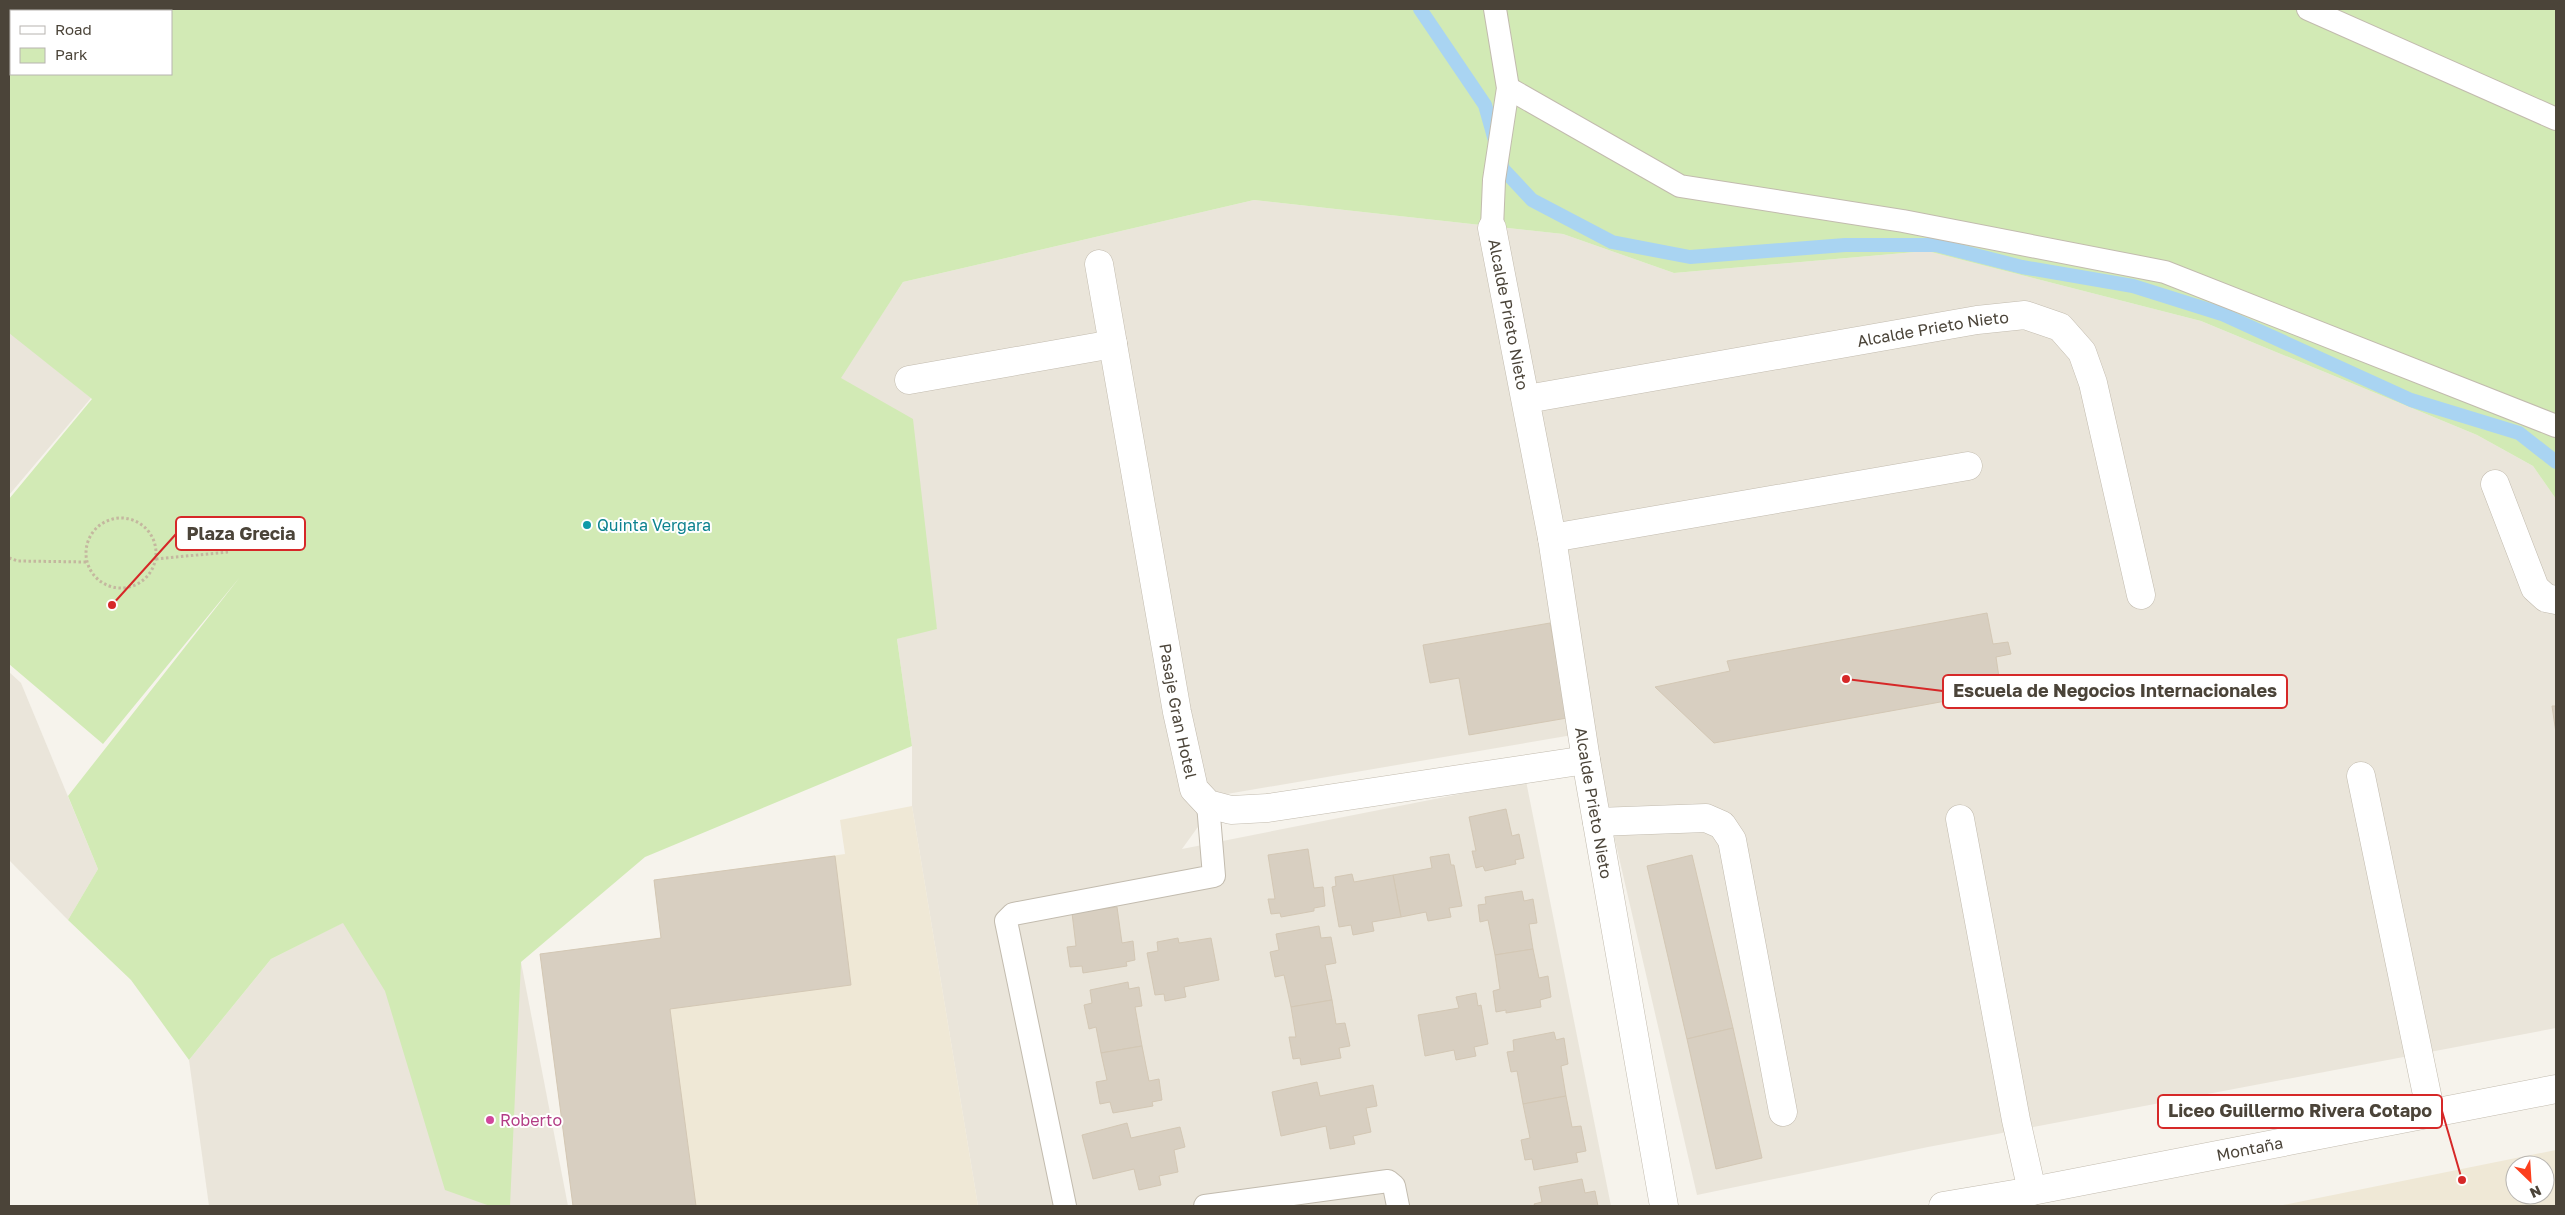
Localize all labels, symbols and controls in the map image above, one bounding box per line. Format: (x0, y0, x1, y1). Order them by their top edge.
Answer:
legend (10, 10, 172, 75)
text: Road (55, 20, 92, 38)
text: Park (55, 45, 88, 63)
street label: Alcalde Prieto Nieto (1484, 237, 1533, 392)
street label: Alcalde Prieto Nieto (1856, 307, 2010, 351)
place label: Quinta Vergara (597, 515, 711, 535)
callout: Plaza Grecia (176, 517, 305, 550)
marker: Quinta Vergara (581, 519, 593, 531)
text: Plaza Grecia (187, 522, 295, 544)
street label: Pasaje Gran Hotel (1155, 642, 1201, 781)
callout: Escuela de Negocios Internacionales (1943, 675, 2287, 708)
text: Escuela de Negocios Internacionales (1953, 679, 2277, 701)
street label: Alcalde Prieto Nieto (1571, 726, 1617, 880)
callout: Liceo Guillermo Rivera Cotapo (2158, 1095, 2442, 1128)
text: Liceo Guillermo Rivera Cotapo (2168, 1099, 2432, 1121)
place label: Roberto (500, 1110, 562, 1130)
marker: Roberto (484, 1114, 496, 1126)
street label: Montaña (2215, 1132, 2285, 1165)
north arrow (2505, 1155, 2555, 1205)
text: N (2527, 1182, 2544, 1202)

